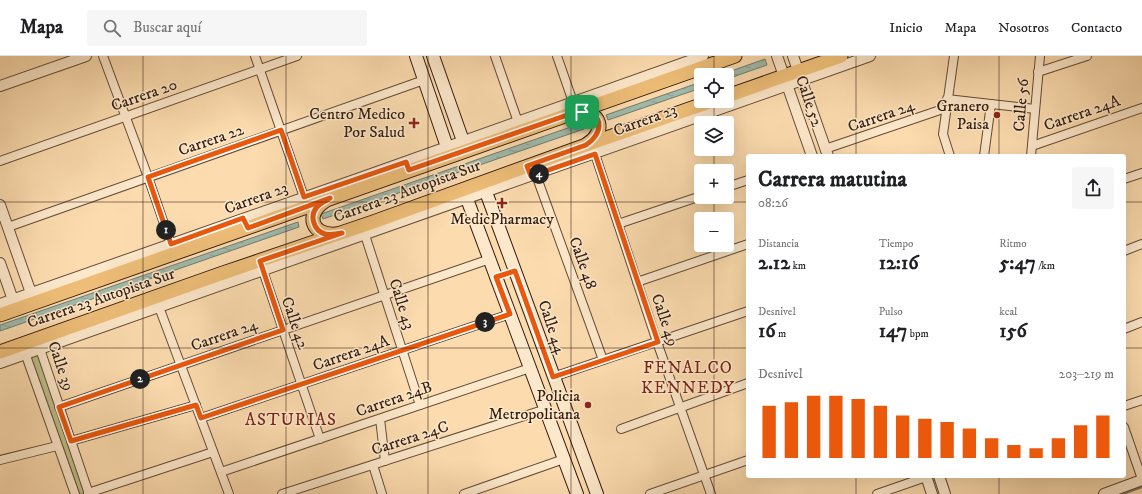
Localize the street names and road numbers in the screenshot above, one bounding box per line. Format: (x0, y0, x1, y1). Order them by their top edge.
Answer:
street label: Calle 52 (791, 73, 827, 129)
street label: Carrera 20 (108, 74, 180, 116)
street label: Calle 56 (1009, 77, 1033, 132)
street label: Carrera 24A (1041, 90, 1124, 135)
street label: Carrera 24 (845, 95, 918, 137)
street label: Carrera 23 (611, 99, 679, 141)
street label: Carrera 22 (176, 119, 246, 161)
street label: Carrera 23 Autopista Sur (331, 155, 483, 227)
street label: Carrera 23 (222, 177, 290, 219)
street label: Calle 48 (564, 234, 602, 292)
street label: Carrera 23 Autopista Sur (24, 263, 178, 333)
street label: Calle 43 (384, 276, 420, 332)
street label: Calle 49 (647, 291, 683, 349)
street label: Calle 42 (277, 294, 313, 352)
street label: Calle 44 (534, 298, 571, 357)
street label: Carrera 24 (188, 314, 261, 356)
street label: Carrera 24A (310, 330, 393, 375)
street label: Calle 39 (43, 339, 79, 393)
street label: Carrera 24B (353, 377, 435, 421)
street label: Carrera 24C (369, 416, 451, 460)

